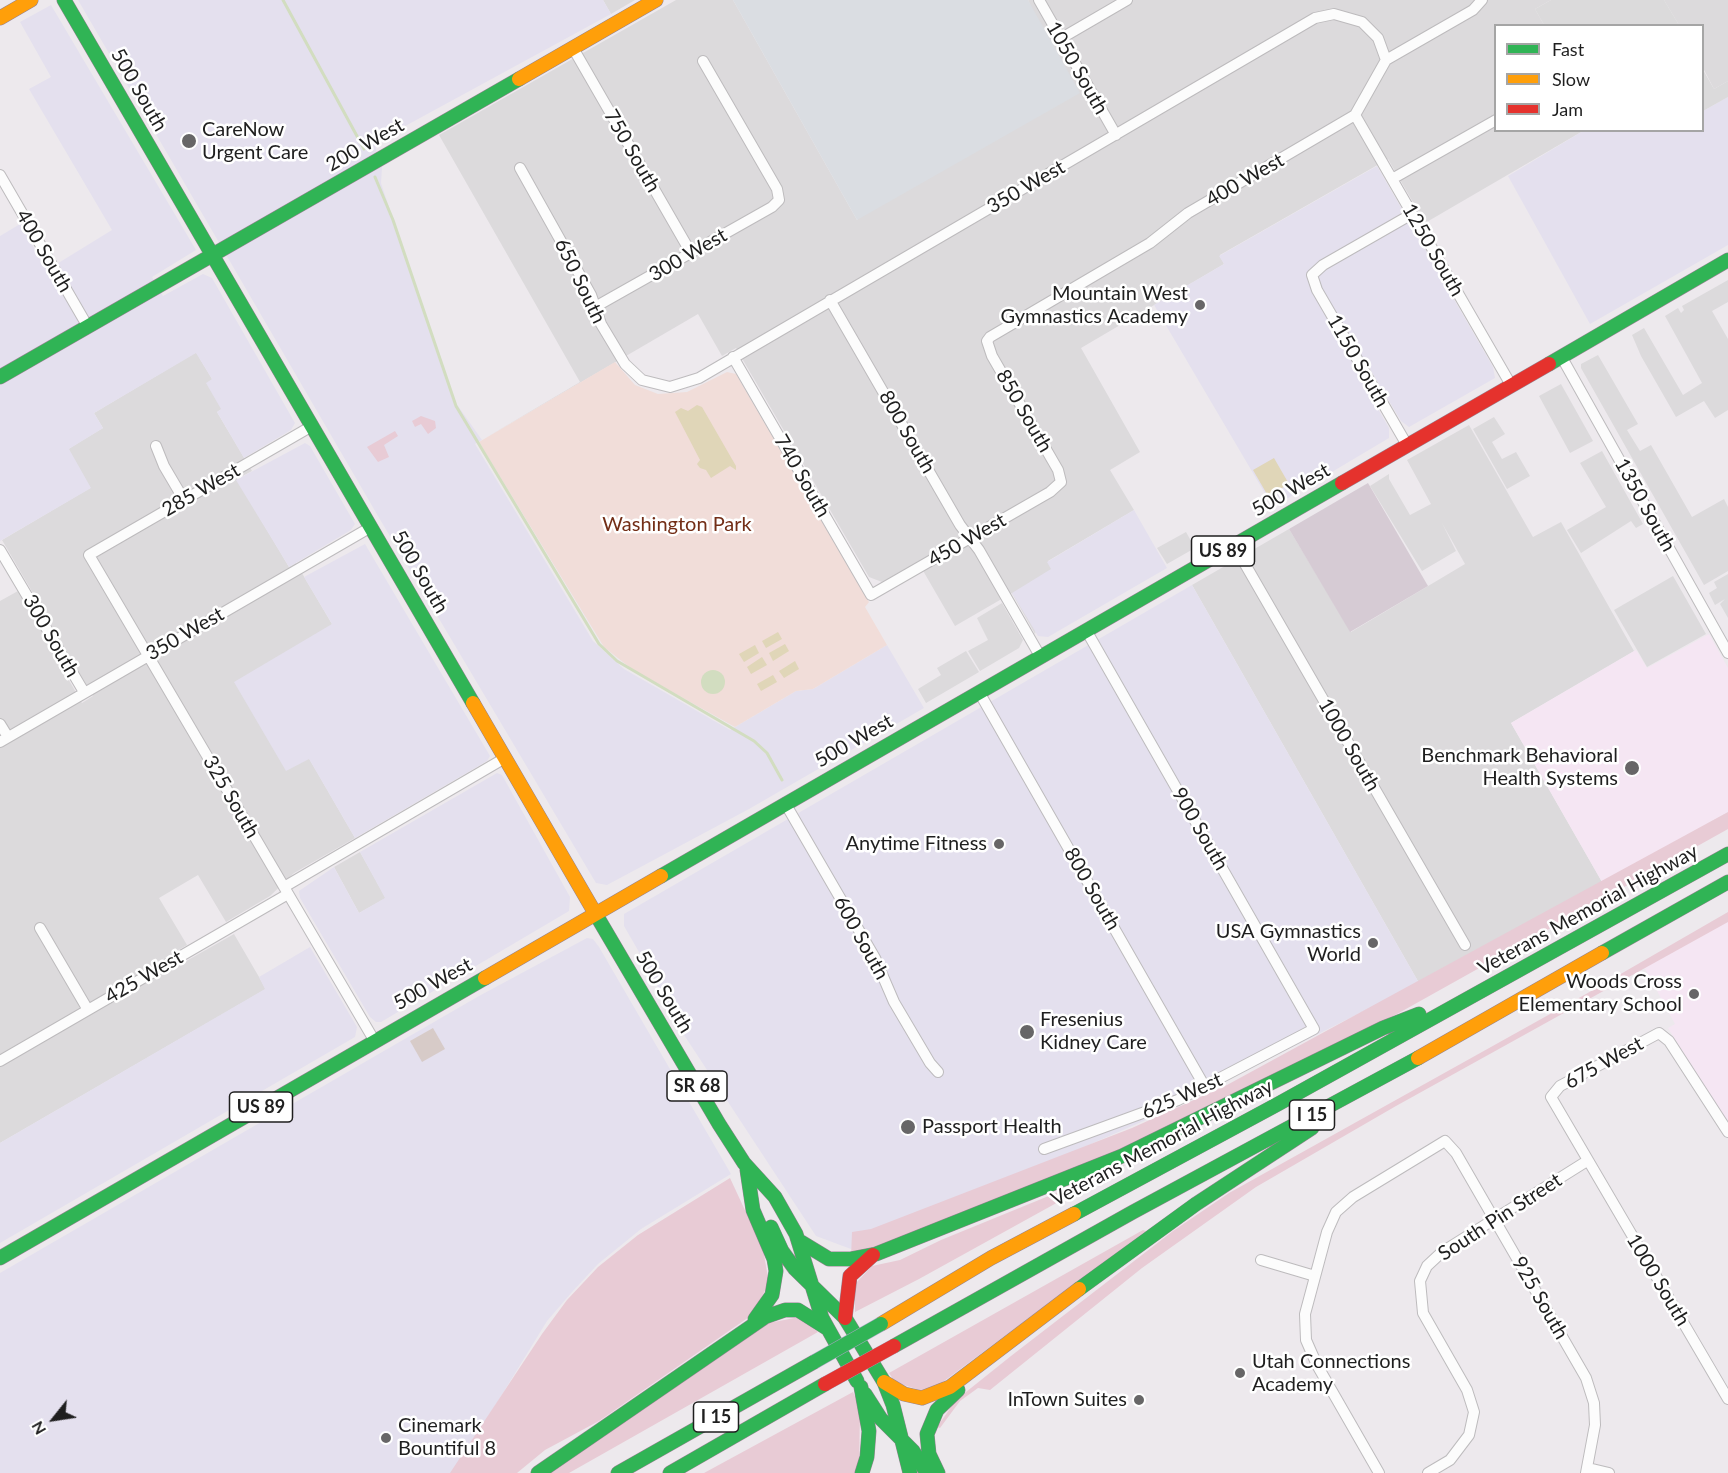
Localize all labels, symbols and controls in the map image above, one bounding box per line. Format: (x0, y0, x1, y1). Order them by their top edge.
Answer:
street label: 1050 South (1041, 17, 1113, 119)
legend (1494, 24, 1704, 132)
text: Fast (1552, 38, 1584, 60)
street label: 500 South (106, 44, 172, 136)
text: Slow (1552, 68, 1590, 90)
text: Jam (1552, 98, 1583, 120)
street label: 750 South (599, 105, 665, 197)
street label: 200 West (322, 113, 408, 177)
place label: CareNow Urgent Care (202, 118, 308, 165)
marker: CareNow Urgent Care (180, 132, 198, 150)
street label: 400 West (1202, 148, 1288, 212)
street label: 350 West (983, 155, 1069, 219)
street label: 1250 South (1397, 199, 1469, 301)
street label: 400 South (11, 205, 77, 297)
street label: 300 West (645, 223, 731, 287)
street label: 650 South (549, 235, 611, 327)
place label: Mountain West Gymnastics Academy (1001, 282, 1188, 329)
marker: Mountain West Gymnastics Academy (1193, 298, 1207, 312)
street label: 1150 South (1322, 310, 1394, 412)
street label: 850 South (991, 365, 1057, 457)
street label: 800 South (874, 386, 940, 478)
street label: 740 South (769, 430, 835, 522)
street label: 1350 South (1610, 454, 1680, 556)
street label: 285 West (158, 458, 244, 522)
street label: 500 West (1248, 458, 1334, 522)
street label: 450 West (924, 508, 1010, 572)
park label: Washington Park (602, 513, 752, 537)
street label: 500 South (387, 526, 453, 618)
road number: US 89 (1192, 536, 1254, 566)
street label: 300 South (18, 590, 84, 682)
street label: 350 West (142, 602, 228, 666)
street label: 1000 South (1313, 694, 1385, 796)
street label: 500 West (811, 709, 897, 773)
place label: Benchmark Behavioral Health Systems (1421, 744, 1618, 791)
street label: 325 South (198, 751, 264, 843)
marker: Benchmark Behavioral Health Systems (1623, 759, 1641, 777)
street label: 900 South (1167, 783, 1233, 875)
place label: Anytime Fitness (846, 832, 987, 856)
marker: Anytime Fitness (992, 837, 1006, 851)
street label: Veterans Memorial Highway (1474, 839, 1702, 981)
street label: 800 South (1059, 843, 1125, 935)
street label: 600 South (828, 892, 894, 984)
place label: USA Gymnastics World (1216, 920, 1361, 967)
marker: USA Gymnastics World (1366, 936, 1380, 950)
street label: 425 West (101, 945, 187, 1009)
street label: 500 South (630, 947, 698, 1037)
street label: 500 West (390, 953, 476, 1015)
place label: Woods Cross Elementary School (1519, 970, 1682, 1017)
marker: Woods Cross Elementary School (1687, 987, 1701, 1001)
place label: Fresenius Kidney Care (1040, 1008, 1147, 1055)
marker: Fresenius Kidney Care (1018, 1023, 1036, 1041)
street label: 675 West (1561, 1032, 1647, 1094)
street label: 625 West (1138, 1068, 1226, 1124)
road number: SR 68 (667, 1071, 727, 1101)
street label: Veterans Memorial Highway (1047, 1074, 1277, 1212)
road number: US 89 (230, 1092, 292, 1122)
road number: I 15 (1290, 1100, 1334, 1130)
place label: Passport Health (922, 1115, 1062, 1139)
marker: Passport Health (899, 1118, 917, 1136)
street label: South Pin Street (1434, 1168, 1566, 1266)
street label: 1000 South (1621, 1230, 1695, 1330)
street label: 925 South (1507, 1252, 1573, 1344)
place label: Utah Connections Academy (1252, 1350, 1410, 1397)
marker: Utah Connections Academy (1233, 1366, 1247, 1380)
place label: InTown Suites (1007, 1388, 1127, 1412)
north arrow (24, 1389, 84, 1449)
marker: InTown Suites (1132, 1393, 1146, 1407)
road number: I 15 (694, 1402, 738, 1432)
place label: Cinemark Bountiful 8 (398, 1414, 496, 1461)
text: N (27, 1418, 49, 1438)
marker: Cinemark Bountiful 8 (379, 1431, 393, 1445)

